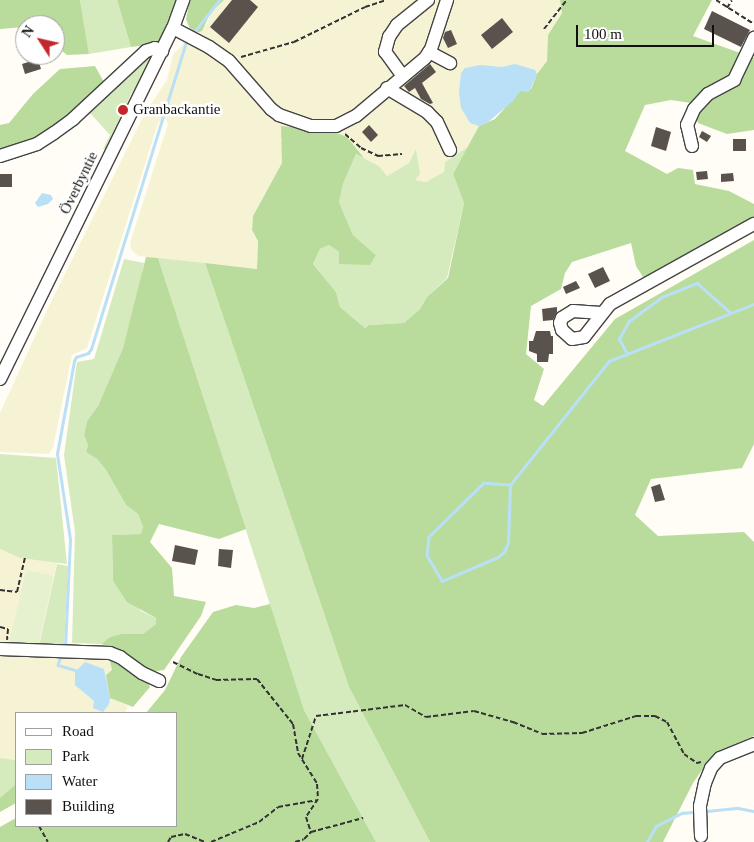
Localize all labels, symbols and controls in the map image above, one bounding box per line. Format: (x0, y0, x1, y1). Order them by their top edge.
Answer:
north arrow (15, 15, 65, 65)
scale bar (579, 15, 716, 47)
text: N (19, 23, 37, 40)
text: 100 m (584, 26, 622, 42)
place label: Granbackantie (133, 101, 220, 119)
marker: Granbackantie (117, 104, 129, 116)
street label: Överbyntie (56, 149, 102, 217)
legend (15, 712, 178, 827)
text: Road (62, 723, 94, 739)
text: Park (62, 748, 90, 764)
text: Water (62, 773, 97, 789)
text: Building (62, 798, 115, 814)

